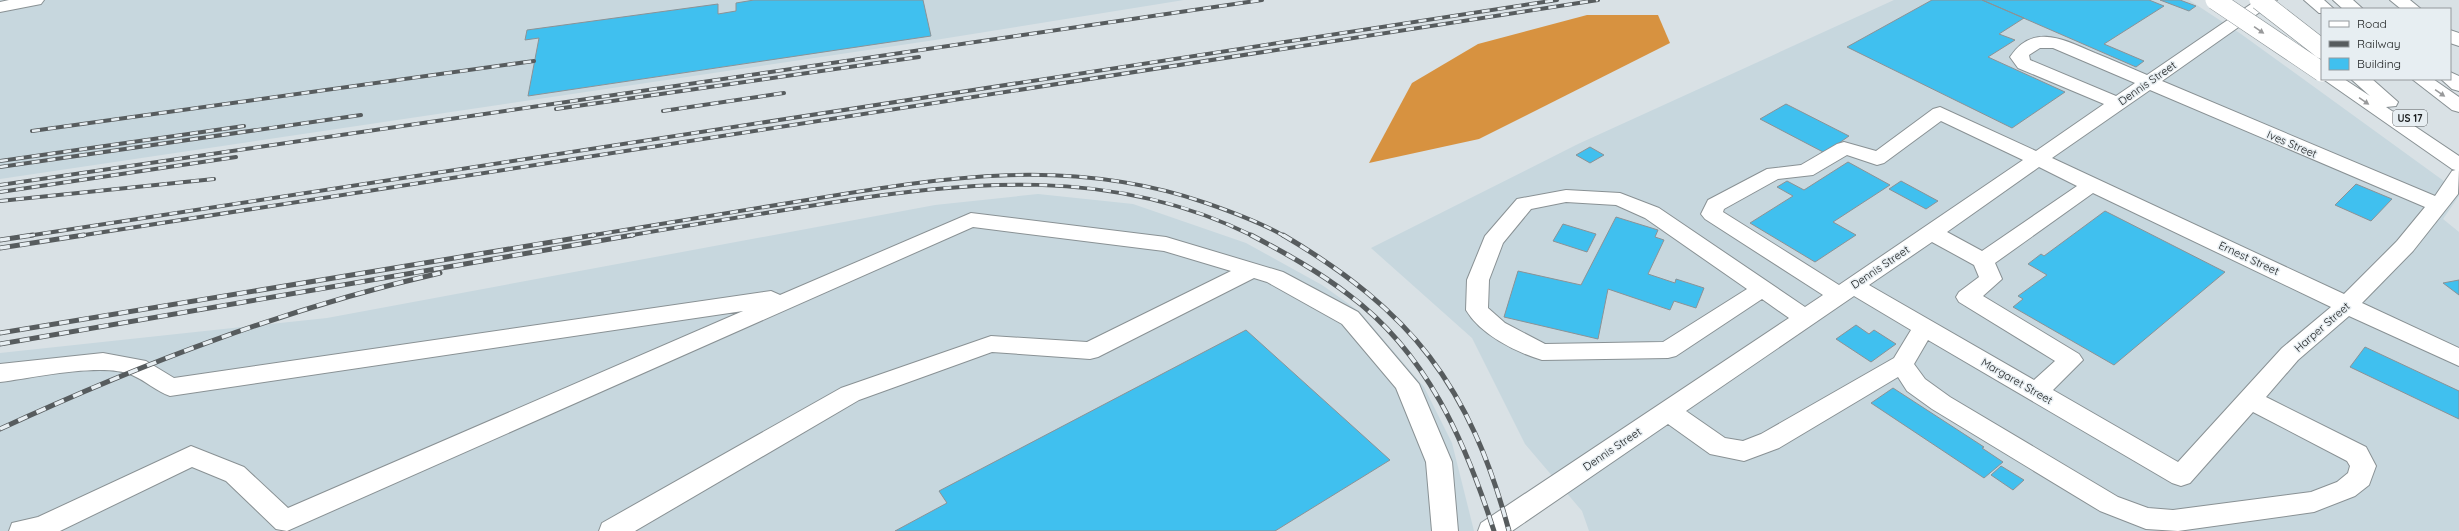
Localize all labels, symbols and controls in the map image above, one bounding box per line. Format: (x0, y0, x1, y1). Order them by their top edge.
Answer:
legend (2321, 8, 2451, 80)
text: Road (2357, 16, 2387, 31)
one-way arrow (2253, 26, 2265, 33)
text: Railway (2357, 36, 2401, 51)
text: Building (2357, 56, 2401, 71)
street label: Dennis Street (2115, 58, 2179, 108)
one-way arrow (2434, 89, 2445, 97)
one-way arrow (2359, 97, 2370, 105)
road number: US 17 (2393, 110, 2427, 126)
street label: Ives Street (2265, 127, 2319, 161)
street label: Ernest Street (2217, 238, 2282, 278)
street label: Dennis Street (1848, 242, 1912, 292)
street label: Harper Street (2291, 299, 2353, 355)
street label: Margaret Street (1979, 355, 2056, 407)
street label: Dennis Street (1580, 424, 1644, 474)

